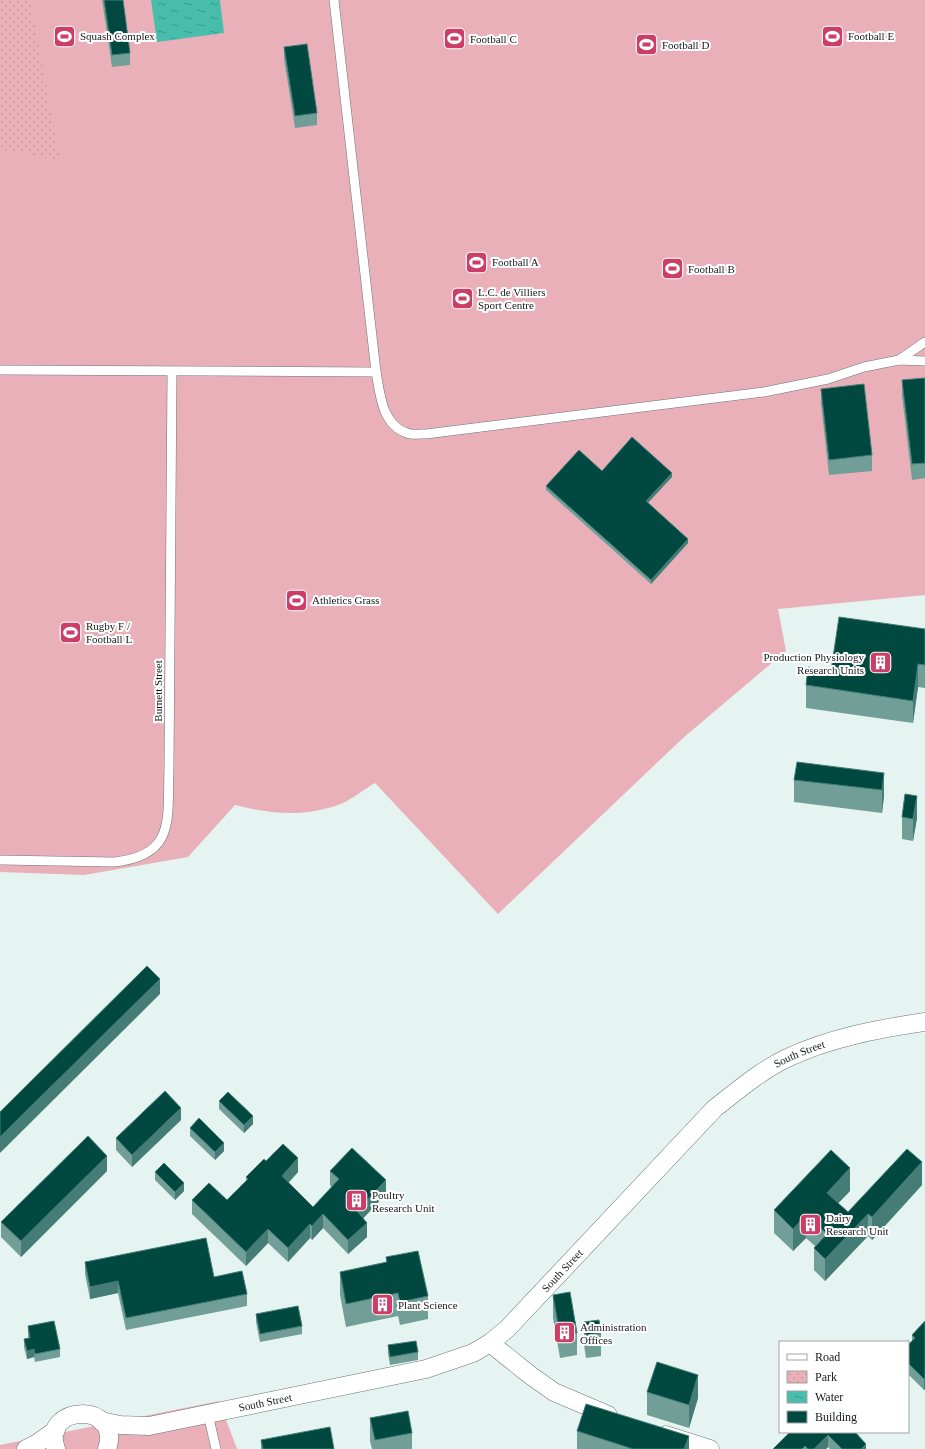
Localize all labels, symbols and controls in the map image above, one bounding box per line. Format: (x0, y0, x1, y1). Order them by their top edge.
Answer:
sports icon: Squash Complex (51, 23, 77, 49)
sports icon: Football E (819, 23, 845, 49)
sports icon: Football C (441, 26, 467, 52)
place label: Squash Complex (80, 30, 155, 42)
place label: Football E (848, 30, 894, 42)
sports icon: Football D (633, 32, 659, 58)
place label: Football C (470, 33, 517, 45)
place label: Football D (662, 39, 709, 51)
sports icon: Football A (464, 249, 490, 275)
place label: Football A (492, 256, 539, 268)
sports icon: Football B (660, 256, 686, 282)
place label: Football B (688, 263, 735, 275)
sports icon: L.C. de Villiers Sport Centre (449, 285, 475, 311)
place label: L.C. de Villiers Sport Centre (478, 286, 546, 311)
sports icon: Athletics Grass (283, 587, 309, 613)
place label: Athletics Grass (312, 594, 380, 606)
sports icon: Rugby F / Football L (57, 619, 83, 645)
place label: Rugby F / Football L (86, 620, 132, 645)
building icon: Production Physiology Research Units (867, 650, 893, 676)
place label: Production Physiology Research Units (763, 651, 864, 676)
street label: Burnett Street (152, 660, 164, 722)
street label: South Street (772, 1038, 826, 1070)
building icon: Poultry Research Unit (343, 1188, 369, 1214)
place label: Poultry Research Unit (372, 1189, 435, 1214)
building icon: Dairy Research Unit (797, 1211, 823, 1237)
place label: Dairy Research Unit (826, 1212, 889, 1237)
street label: South Street (539, 1247, 585, 1294)
building icon: Plant Science (370, 1292, 396, 1318)
place label: Plant Science (398, 1299, 458, 1311)
building icon: Administration Offices (552, 1320, 578, 1346)
place label: Administration Offices (580, 1321, 647, 1346)
legend (779, 1341, 909, 1433)
text: Road (815, 1350, 840, 1364)
text: Park (815, 1370, 837, 1384)
text: Water (815, 1390, 843, 1404)
street label: South Street (237, 1391, 293, 1413)
text: Building (815, 1410, 857, 1424)

